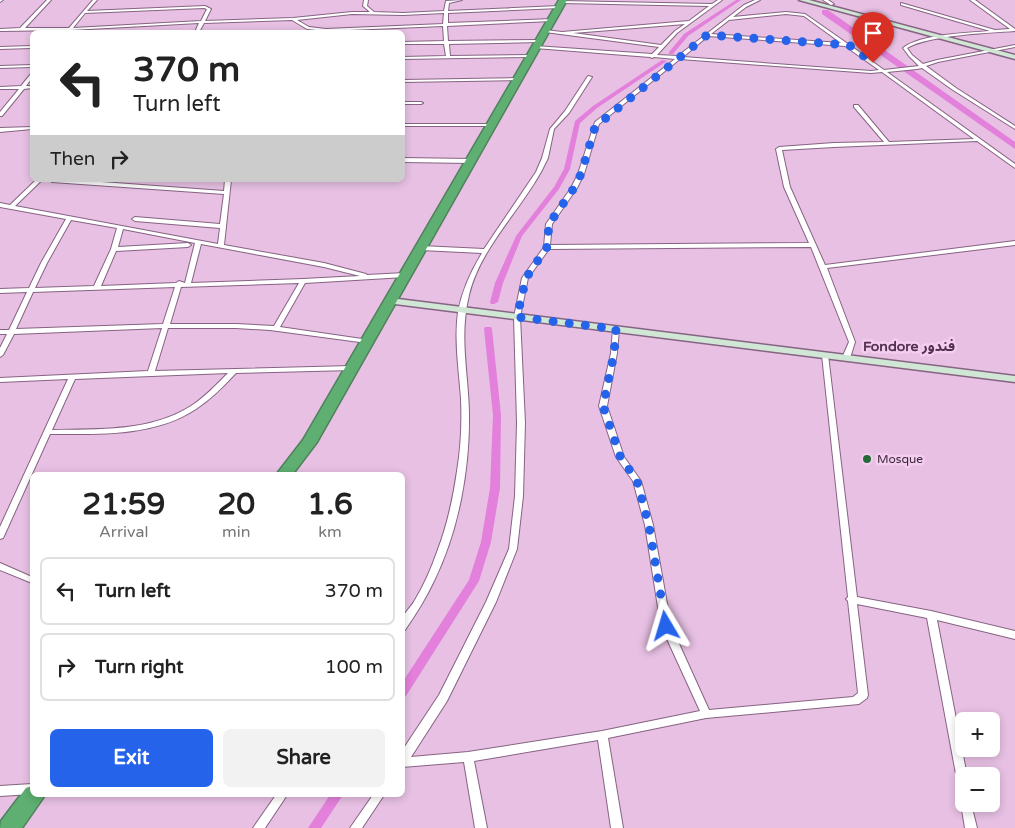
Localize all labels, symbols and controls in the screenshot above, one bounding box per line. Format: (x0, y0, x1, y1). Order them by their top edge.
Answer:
pin (852, 12, 894, 63)
icon: arrive (859, 19, 887, 47)
text: 370 m (133, 49, 240, 91)
icon: left (50, 50, 115, 115)
text: Turn left (133, 91, 221, 117)
icon: right (105, 145, 133, 173)
text: Then (50, 148, 95, 170)
district label: Fondore فندور (863, 338, 955, 355)
place label: Mosque (877, 452, 923, 466)
marker: Mosque (861, 453, 873, 465)
text: 21:59 (82, 486, 165, 523)
text: 20 (217, 486, 255, 523)
text: 1.6 (307, 486, 353, 523)
text: Arrival (99, 522, 148, 542)
text: min (222, 522, 251, 542)
text: km (318, 522, 342, 542)
icon: left (52, 577, 80, 605)
text: Turn left (95, 580, 171, 602)
text: 370 m (325, 580, 383, 602)
position arrow (639, 599, 691, 651)
icon: right (52, 653, 80, 681)
text: Turn right (95, 656, 183, 678)
text: 100 m (325, 656, 383, 678)
map controls (955, 712, 1000, 812)
button: + (955, 712, 1000, 757)
button: Exit (50, 729, 213, 787)
button: Share (223, 729, 385, 787)
button: − (955, 767, 1000, 812)

